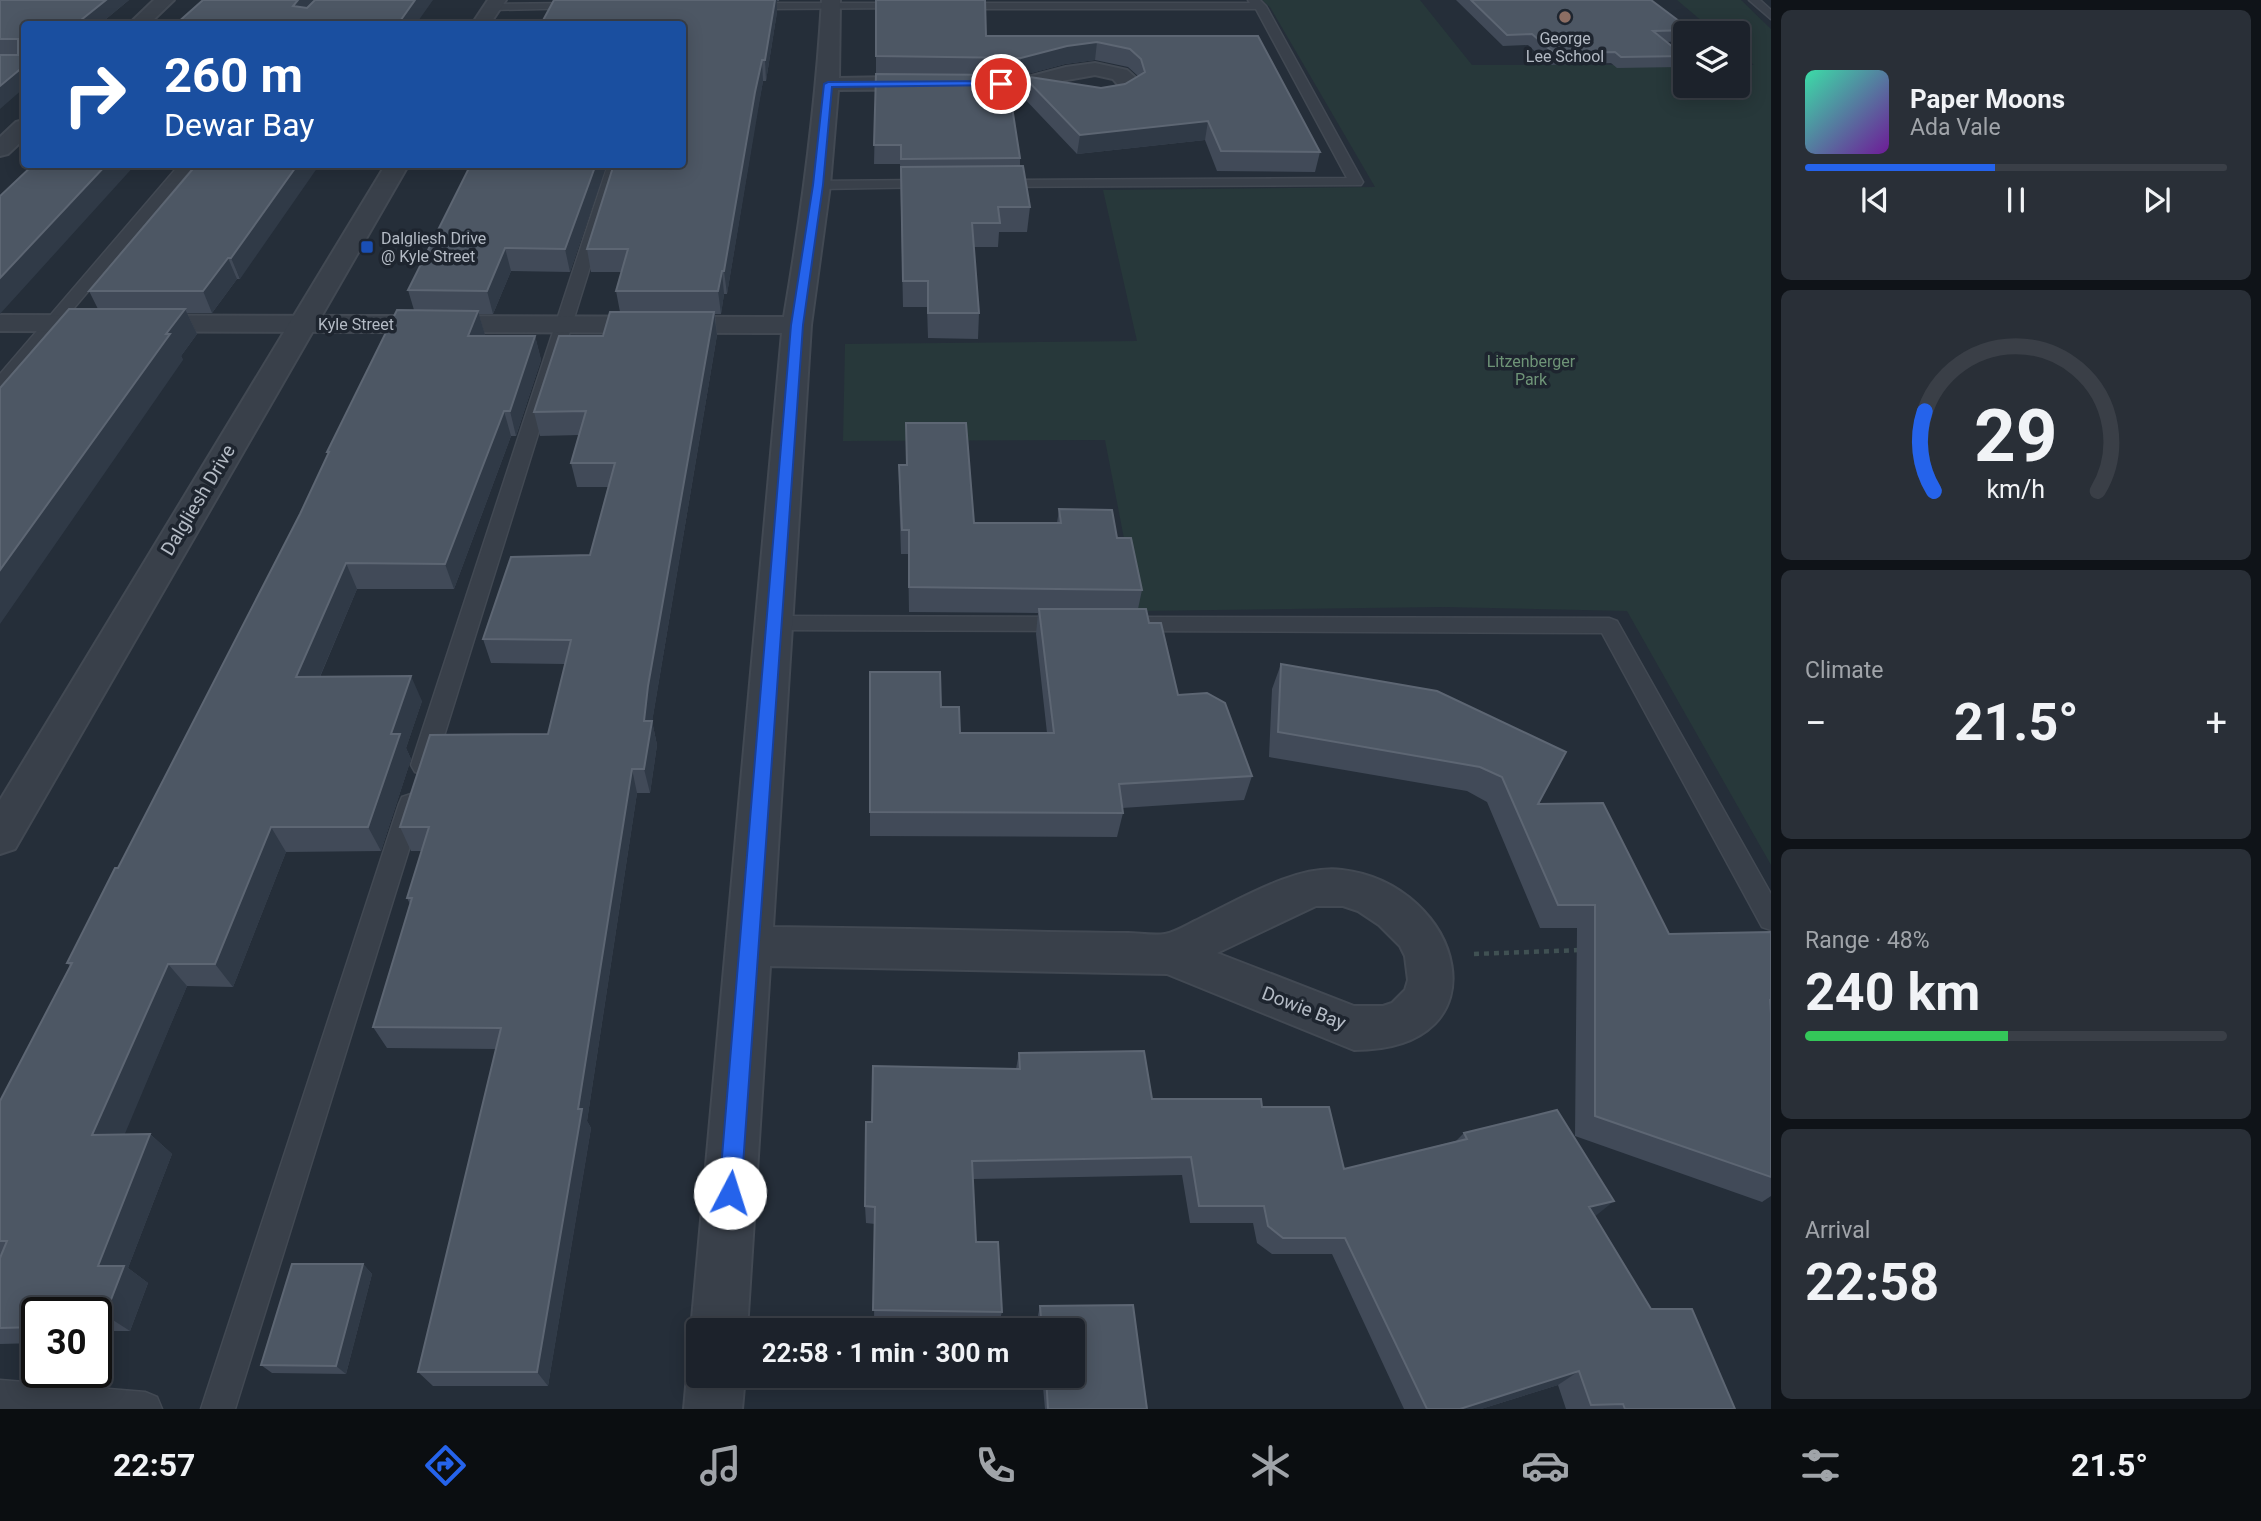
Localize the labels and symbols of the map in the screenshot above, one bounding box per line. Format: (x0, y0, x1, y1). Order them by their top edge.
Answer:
marker: George Lee School (1557, 9, 1573, 25)
place label: George Lee School (1526, 29, 1604, 66)
pin (971, 54, 1031, 114)
place label: Dalgliesh Drive @ Kyle Street (381, 229, 486, 266)
marker: Dalgliesh Drive @ Kyle Street (359, 239, 375, 255)
street label: Kyle Street (318, 315, 394, 334)
park label: Litzenberger Park (1487, 352, 1576, 389)
street label: Dalgliesh Drive (156, 440, 240, 560)
street label: Dowie Bay (1259, 981, 1349, 1035)
position arrow (693, 1156, 767, 1230)
speed limit sign: 30 (21, 1297, 112, 1388)

